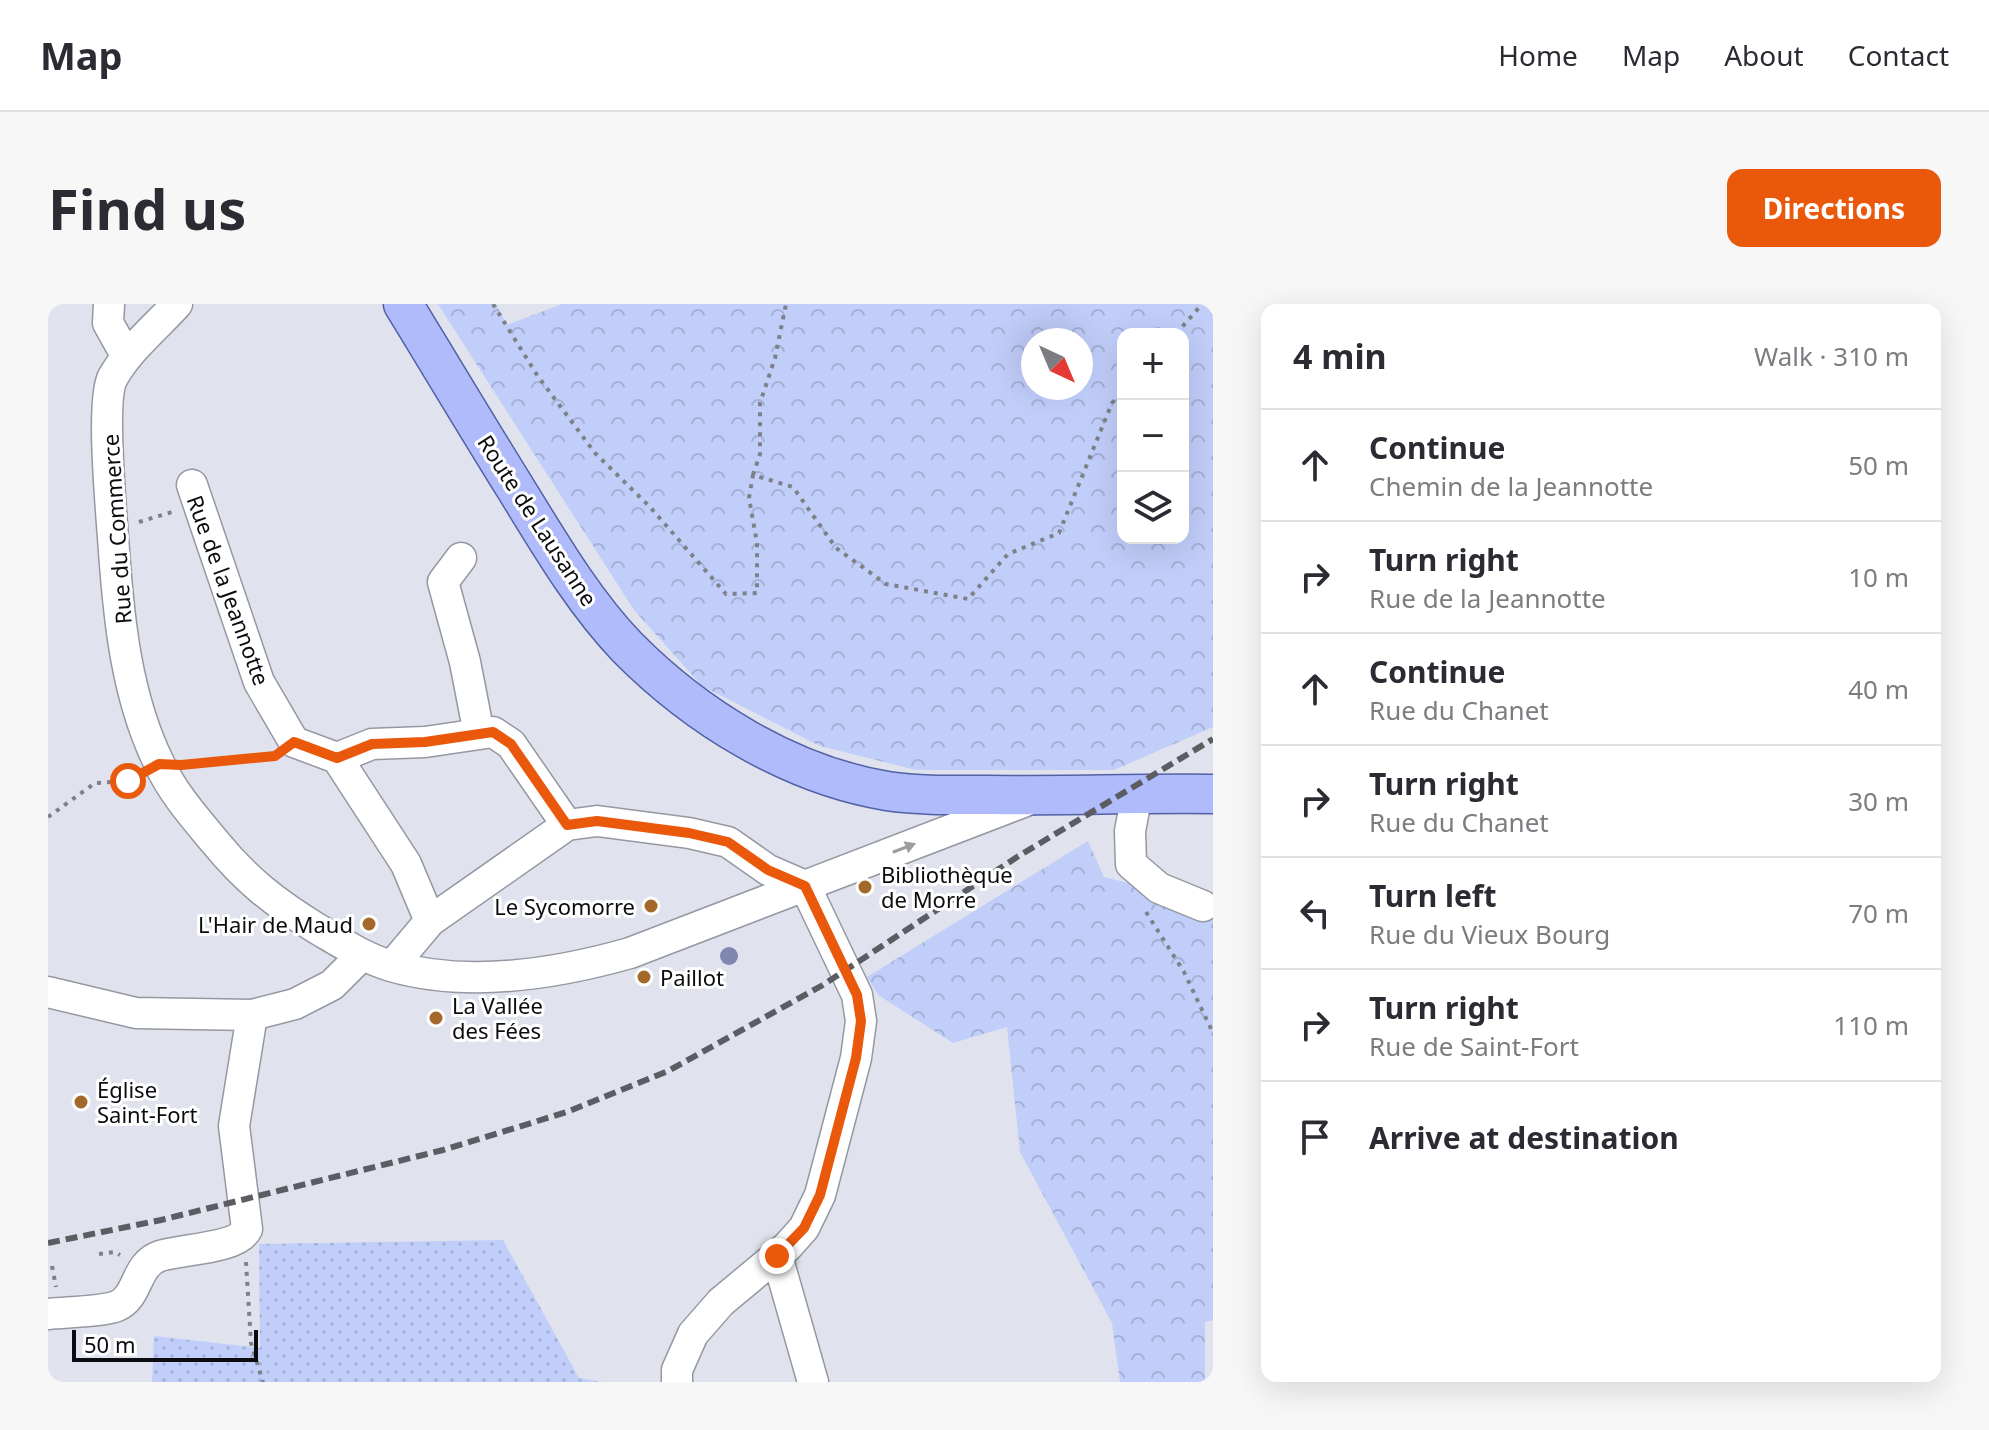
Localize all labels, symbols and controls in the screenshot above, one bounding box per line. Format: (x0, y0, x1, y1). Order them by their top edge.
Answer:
text: Map (40, 29, 123, 81)
text: Home (1498, 36, 1578, 74)
text: Map (1622, 36, 1680, 74)
text: About (1724, 36, 1804, 74)
text: Contact (1848, 36, 1949, 74)
button: Directions (1727, 169, 1941, 247)
text: Find us (48, 170, 246, 246)
north arrow (1021, 328, 1093, 400)
map controls (1117, 328, 1189, 544)
button: + (1117, 328, 1189, 400)
text: 4 min (1293, 333, 1387, 379)
text: Walk · 310 m (1754, 338, 1909, 374)
button: − (1117, 400, 1189, 472)
text: Continue (1369, 427, 1505, 468)
street label: Route de Lausanne (471, 429, 605, 611)
street label: Rue du Commerce (94, 433, 138, 625)
icon: ahead (1293, 443, 1337, 487)
text: 50 m (1848, 447, 1909, 483)
text: Chemin de la Jeannotte (1369, 468, 1653, 504)
button: layers (1117, 472, 1189, 544)
street label: Rue de la Jeannotte (181, 491, 277, 689)
text: Turn right (1369, 539, 1519, 580)
icon: right (1293, 555, 1337, 599)
text: 10 m (1848, 559, 1909, 595)
text: Rue de la Jeannotte (1369, 580, 1606, 616)
text: Continue (1369, 651, 1505, 692)
icon: ahead (1293, 667, 1337, 711)
text: 40 m (1848, 671, 1909, 707)
text: Rue du Chanet (1369, 692, 1549, 728)
route start (110, 763, 146, 799)
text: Turn right (1369, 763, 1519, 804)
icon: right (1293, 779, 1337, 823)
text: 30 m (1848, 783, 1909, 819)
text: Rue du Chanet (1369, 804, 1549, 840)
one-way arrow (892, 841, 916, 854)
place label: Bibliothèque de Morre (881, 859, 1013, 914)
text: Turn left (1369, 875, 1497, 916)
marker: Bibliothèque de Morre (856, 878, 874, 896)
place label: Le Sycomorre (494, 891, 635, 921)
icon: left (1293, 891, 1337, 935)
text: 70 m (1848, 895, 1909, 931)
marker: Le Sycomorre (642, 897, 660, 915)
place label: L'Hair de Maud (198, 909, 353, 939)
marker: L'Hair de Maud (360, 915, 378, 933)
text: Rue du Vieux Bourg (1369, 916, 1610, 952)
place label: Paillot (660, 962, 724, 992)
marker: Paillot (635, 968, 653, 986)
text: Turn right (1369, 987, 1519, 1028)
place label: La Vallée des Fées (452, 990, 543, 1045)
icon: right (1293, 1003, 1337, 1047)
text: 110 m (1833, 1007, 1909, 1043)
marker: La Vallée des Fées (427, 1009, 445, 1027)
text: Rue de Saint-Fort (1369, 1028, 1579, 1064)
place label: Église Saint-Fort (97, 1074, 198, 1129)
marker: Église Saint-Fort (72, 1093, 90, 1111)
icon: arrive (1293, 1115, 1337, 1159)
text: Arrive at destination (1369, 1117, 1679, 1158)
route end (759, 1238, 795, 1274)
scale bar (72, 1326, 258, 1362)
text: 50 m (84, 1329, 135, 1359)

